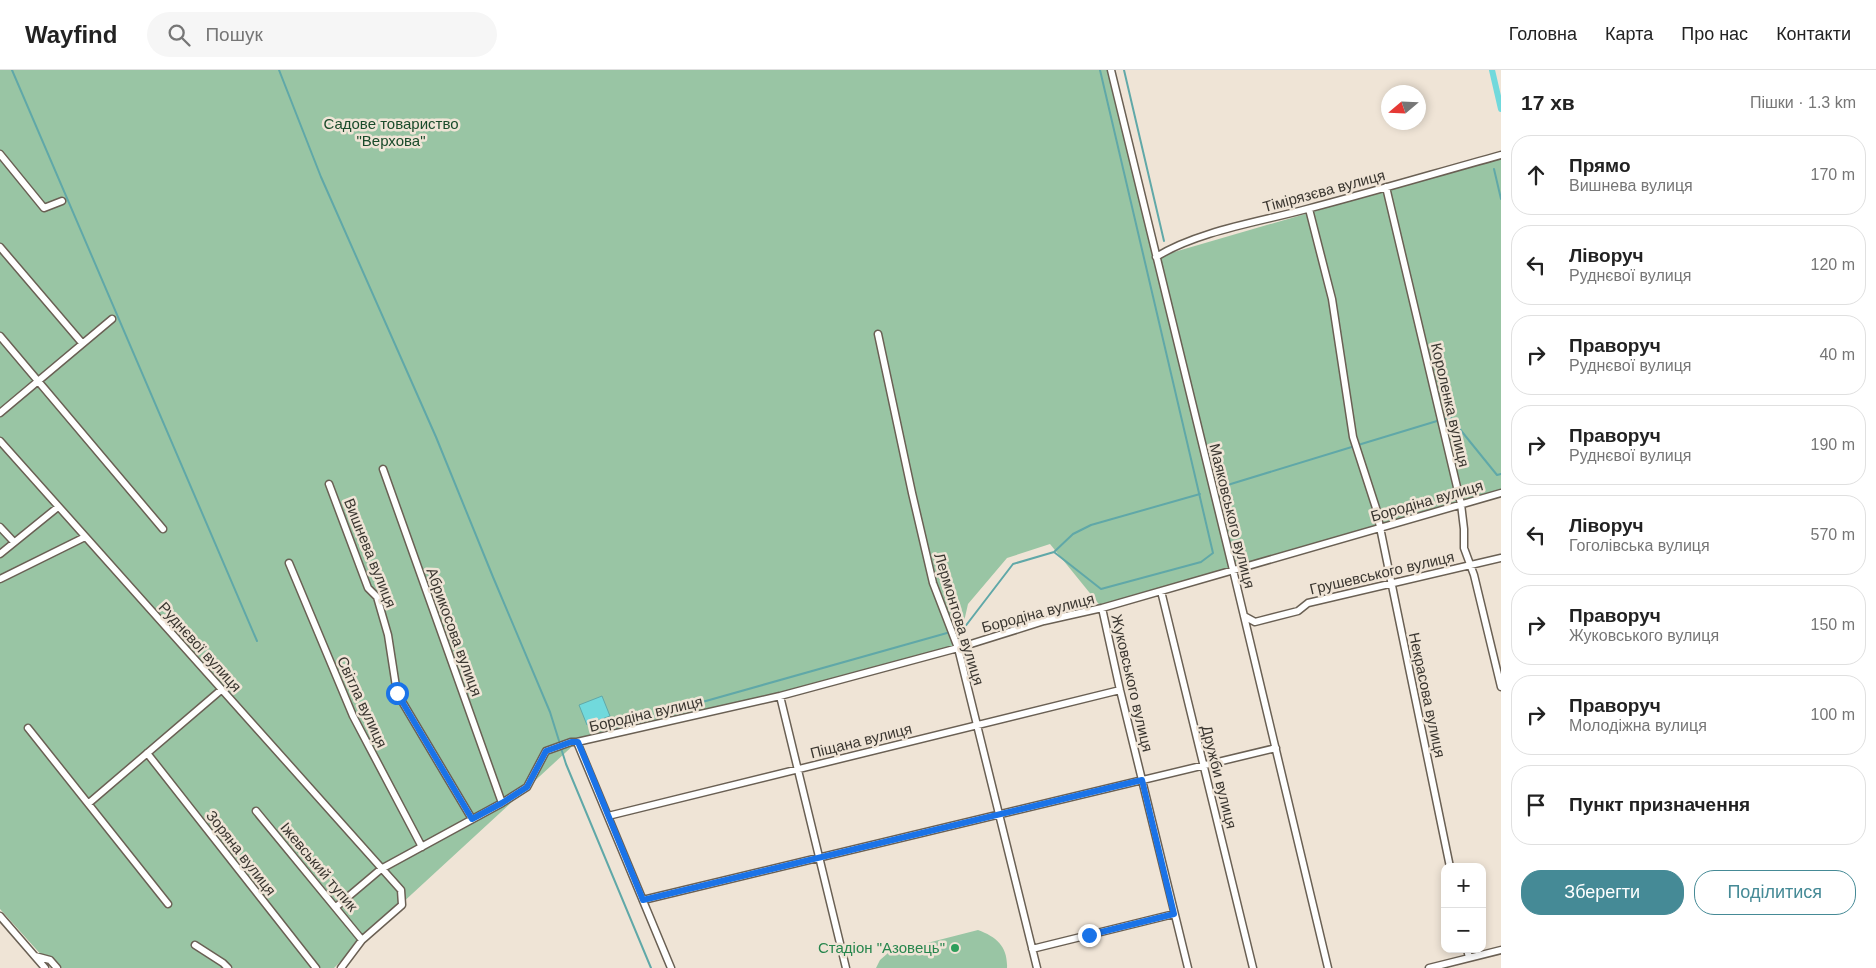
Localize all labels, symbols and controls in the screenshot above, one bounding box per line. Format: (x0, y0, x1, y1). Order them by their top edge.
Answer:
search box (147, 12, 497, 57)
text: Wayfind (25, 21, 117, 48)
icon: search (165, 21, 193, 49)
text: Пошук (205, 24, 263, 45)
text: Головна (1509, 24, 1577, 44)
text: Карта (1605, 24, 1653, 44)
text: Про нас (1681, 24, 1748, 44)
text: Контакти (1776, 24, 1851, 44)
north arrow (1381, 85, 1426, 130)
text: 17 хв (1521, 91, 1575, 114)
text: Пішки · 1.3 km (1750, 94, 1856, 111)
park label: Садове товариство "Верхова" (323, 115, 459, 149)
text: Прямо (1569, 155, 1631, 176)
icon: ahead (1522, 161, 1550, 189)
street label: Тімірязєва вулиця (1261, 166, 1387, 215)
text: 170 m (1811, 166, 1855, 183)
text: Вишнева вулиця (1569, 177, 1693, 194)
text: Ліворуч (1569, 245, 1644, 266)
icon: left (1522, 251, 1550, 279)
text: 120 m (1811, 256, 1855, 273)
text: Руднєвої вулиця (1569, 267, 1691, 284)
text: Праворуч (1569, 335, 1661, 356)
street label: Короленка вулиця (1428, 341, 1473, 469)
icon: right (1522, 341, 1550, 369)
text: 40 m (1819, 346, 1855, 363)
text: Руднєвої вулиця (1569, 357, 1691, 374)
text: Праворуч (1569, 425, 1661, 446)
icon: right (1522, 431, 1550, 459)
text: 190 m (1811, 436, 1855, 453)
street label: Маяковського вулиця (1206, 442, 1259, 590)
text: Руднєвої вулиця (1569, 447, 1691, 464)
street label: Бородіна вулиця (1369, 476, 1485, 525)
street label: Вишнева вулиця (341, 496, 400, 610)
text: Ліворуч (1569, 515, 1644, 536)
icon: left (1522, 521, 1550, 549)
text: 570 m (1811, 526, 1855, 543)
text: Гоголівська вулиця (1569, 537, 1710, 554)
street label: Грушевського вулиця (1308, 548, 1456, 597)
street label: Лермонтова вулиця (931, 551, 988, 687)
street label: Абрикосова вулиця (423, 565, 486, 698)
street label: Бородіна вулиця (980, 589, 1096, 636)
street label: Руднєвої вулиця (156, 598, 245, 695)
text: Праворуч (1569, 605, 1661, 626)
icon: right (1522, 611, 1550, 639)
street label: Жуковського вулиця (1108, 612, 1157, 753)
text: 150 m (1811, 616, 1855, 633)
text: Жуковського вулиця (1569, 627, 1719, 644)
street label: Некрасова вулиця (1406, 631, 1449, 759)
street label: Світла вулиця (334, 654, 391, 750)
route start (386, 682, 409, 705)
street label: Бородіна вулиця (587, 692, 704, 735)
text: Праворуч (1569, 695, 1661, 716)
icon: right (1522, 701, 1550, 729)
text: 100 m (1811, 706, 1855, 723)
text: Молодіжна вулиця (1569, 717, 1707, 734)
street label: Піщана вулиця (808, 720, 914, 761)
street label: Дружби вулиця (1198, 723, 1241, 830)
icon: arrive (1522, 791, 1550, 819)
text: Пункт призначення (1569, 794, 1750, 815)
street label: Зоряна вулиця (203, 807, 280, 899)
street label: Іжевський тупик (277, 819, 362, 915)
map controls (1441, 863, 1486, 953)
button: + (1441, 863, 1486, 908)
button: Зберегти (1521, 870, 1684, 915)
button: Поділитися (1694, 870, 1856, 915)
button: − (1441, 908, 1486, 953)
route end (1078, 924, 1101, 947)
place label: Стадіон "Азовець" (818, 939, 945, 956)
marker: Стадіон "Азовець" (949, 942, 961, 954)

